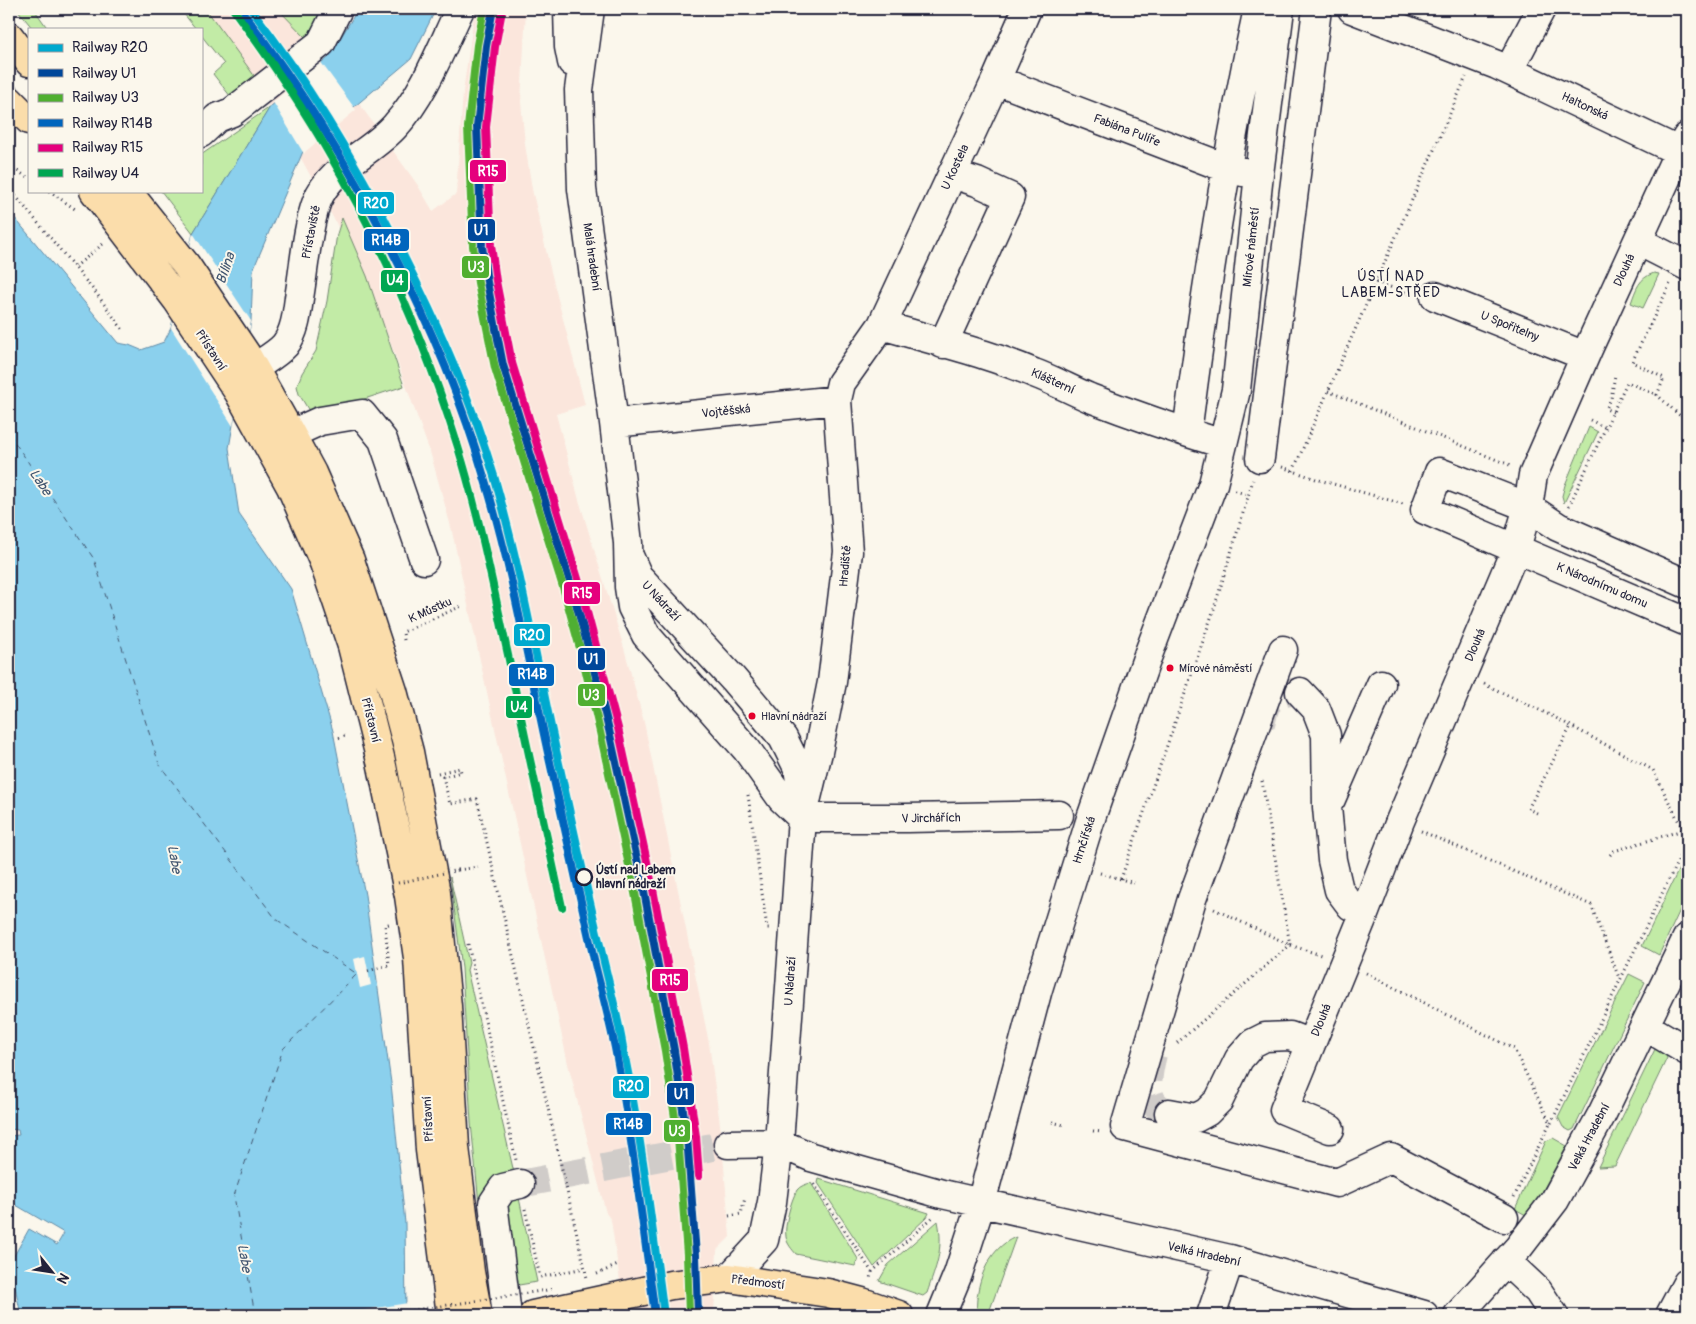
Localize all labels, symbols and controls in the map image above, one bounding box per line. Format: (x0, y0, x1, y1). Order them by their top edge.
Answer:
legend (28, 28, 202, 192)
text: Railway R20 (72, 38, 148, 57)
text: Railway U1 (72, 64, 136, 83)
text: Railway U3 (72, 88, 139, 107)
street label: Haltonská (1559, 89, 1611, 124)
street label: Fabiána Pulíře (1091, 111, 1162, 150)
text: Railway R14B (72, 114, 152, 133)
text: Railway R15 (72, 138, 143, 157)
street label: U Kostela (938, 142, 973, 192)
line badge: R15 (469, 159, 507, 183)
text: R15 (477, 163, 499, 180)
text: Railway U4 (72, 164, 140, 183)
line badge: R20 (357, 191, 395, 215)
text: R20 (363, 195, 389, 212)
street label: Přístaviště (299, 204, 324, 260)
street label: Mírové náměstí (1240, 207, 1263, 288)
line badge: U1 (467, 218, 496, 242)
text: U1 (474, 222, 488, 239)
street label: Malá hradební (579, 222, 604, 292)
line badge: R14B (363, 228, 410, 252)
text: R14B (371, 232, 401, 249)
water label: Bílina (212, 249, 239, 286)
street label: Dlouhá (1610, 251, 1639, 289)
line badge: U3 (461, 255, 490, 279)
text: U3 (467, 259, 485, 276)
district label: ÚSTÍ NAD LABEM-STŘED (1341, 267, 1441, 301)
line badge: U4 (380, 269, 409, 293)
text: U4 (386, 272, 405, 289)
street label: U Spořitelny (1478, 308, 1541, 345)
street label: Přístavní (192, 327, 229, 374)
street label: Klášterní (1029, 365, 1077, 398)
street label: Vojtěšská (701, 401, 752, 422)
water label: Labe (26, 466, 57, 500)
street label: Hradiště (836, 544, 855, 588)
street label: K Národnímu domu (1554, 559, 1650, 611)
street label: U Nádraží (638, 578, 683, 625)
line badge: R15 (563, 581, 601, 605)
text: R15 (571, 585, 593, 602)
street label: K Můstku (406, 594, 454, 627)
line badge: R20 (513, 623, 551, 647)
street label: Dlouhá (1462, 626, 1489, 664)
text: R20 (519, 627, 545, 644)
line badge: U1 (577, 647, 606, 671)
text: U1 (584, 651, 598, 668)
place label: Mírové náměstí (1179, 662, 1252, 675)
line badge: R14B (508, 663, 555, 687)
marker: Mírové náměstí (1165, 663, 1175, 673)
text: R14B (517, 666, 547, 683)
line badge: U3 (577, 683, 606, 707)
text: U3 (582, 687, 600, 704)
line badge: U4 (505, 695, 533, 719)
street label: Přístavní (358, 696, 383, 744)
text: U4 (510, 699, 529, 716)
place label: Hlavní nádraží (761, 710, 827, 723)
marker: Hlavní nádraží (747, 711, 757, 721)
street label: V Jirchářích (901, 810, 961, 827)
street label: Hrnčířská (1070, 814, 1099, 866)
water label: Labe (164, 844, 186, 877)
place label: Ústí nad Labem hlavní nádraží (596, 862, 676, 892)
marker: Ústí nad Labem hlavní nádraží (575, 868, 593, 886)
street label: U Nádraží (781, 956, 800, 1006)
line badge: R15 (651, 968, 689, 992)
text: R15 (659, 972, 681, 989)
street label: Dlouhá (1308, 1001, 1335, 1039)
line badge: R20 (612, 1075, 650, 1099)
text: R20 (618, 1078, 644, 1095)
line badge: U1 (666, 1082, 695, 1106)
text: U1 (674, 1086, 688, 1103)
street label: Přístavní (420, 1096, 437, 1142)
street label: Velká Hradební (1565, 1101, 1614, 1174)
line badge: R14B (605, 1112, 652, 1136)
text: R14B (613, 1116, 643, 1133)
line badge: U3 (663, 1119, 691, 1143)
text: U3 (668, 1123, 686, 1140)
street label: Velká Hradební (1166, 1239, 1242, 1270)
water label: Labe (234, 1243, 256, 1276)
north arrow (28, 1246, 78, 1296)
text: N (53, 1270, 73, 1287)
street label: Předmostí (730, 1272, 786, 1293)

